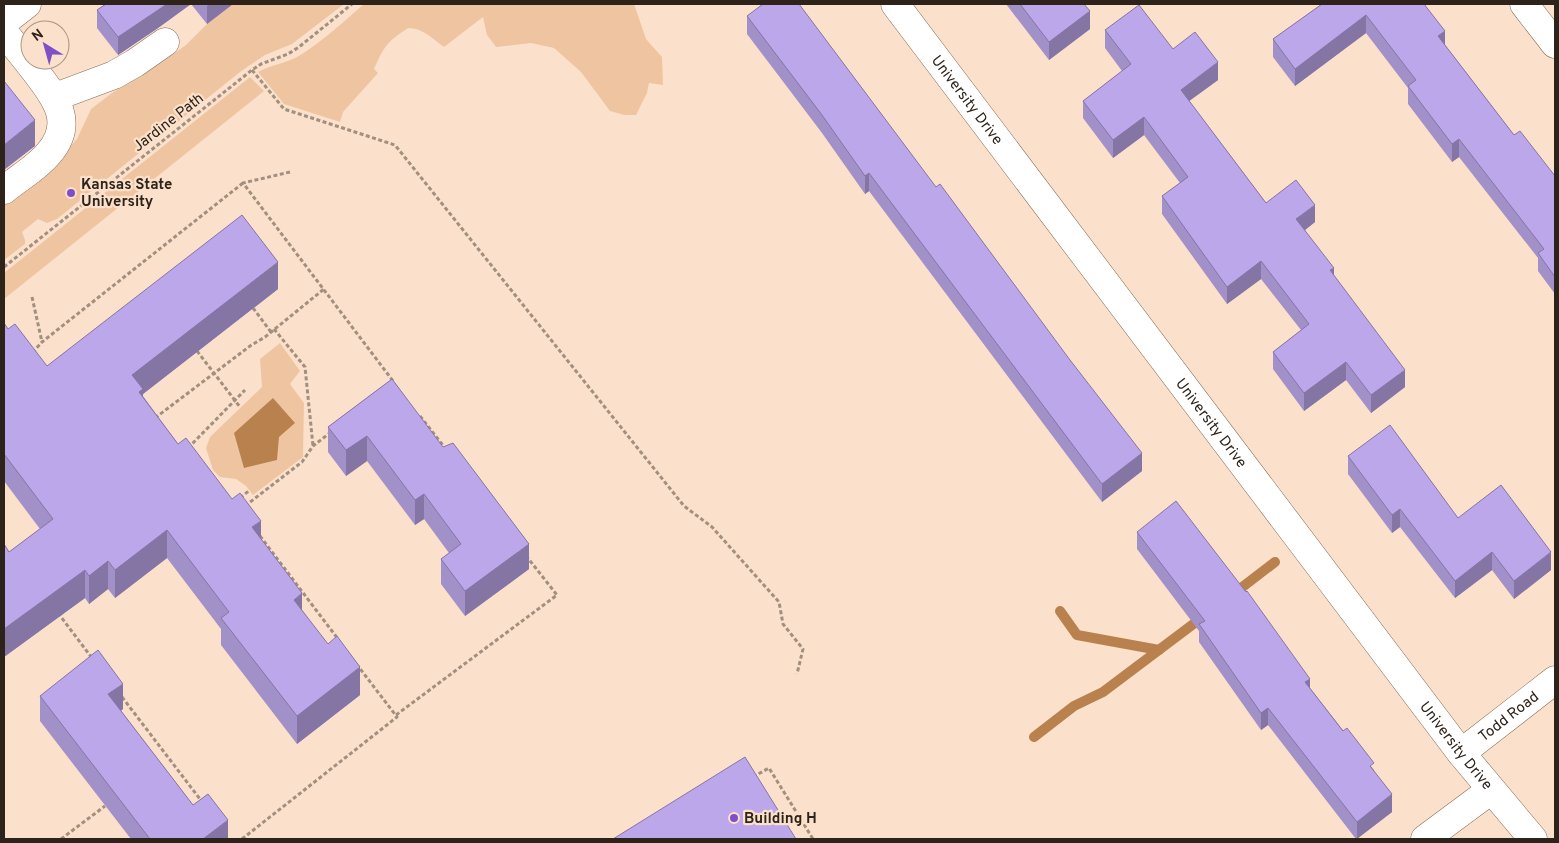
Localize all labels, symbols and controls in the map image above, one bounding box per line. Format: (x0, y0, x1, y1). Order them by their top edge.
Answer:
north arrow (20, 20, 70, 70)
text: N (29, 26, 47, 46)
street label: University Drive (926, 52, 1006, 149)
street label: Jardine Path (130, 90, 208, 157)
place label: Kansas State University (81, 176, 172, 212)
marker: Kansas State University (65, 187, 77, 199)
street label: University Drive (1170, 375, 1250, 472)
street label: Todd Road (1475, 688, 1543, 747)
street label: University Drive (1415, 698, 1496, 794)
place label: Building H (744, 810, 817, 829)
marker: Building H (728, 812, 740, 824)

